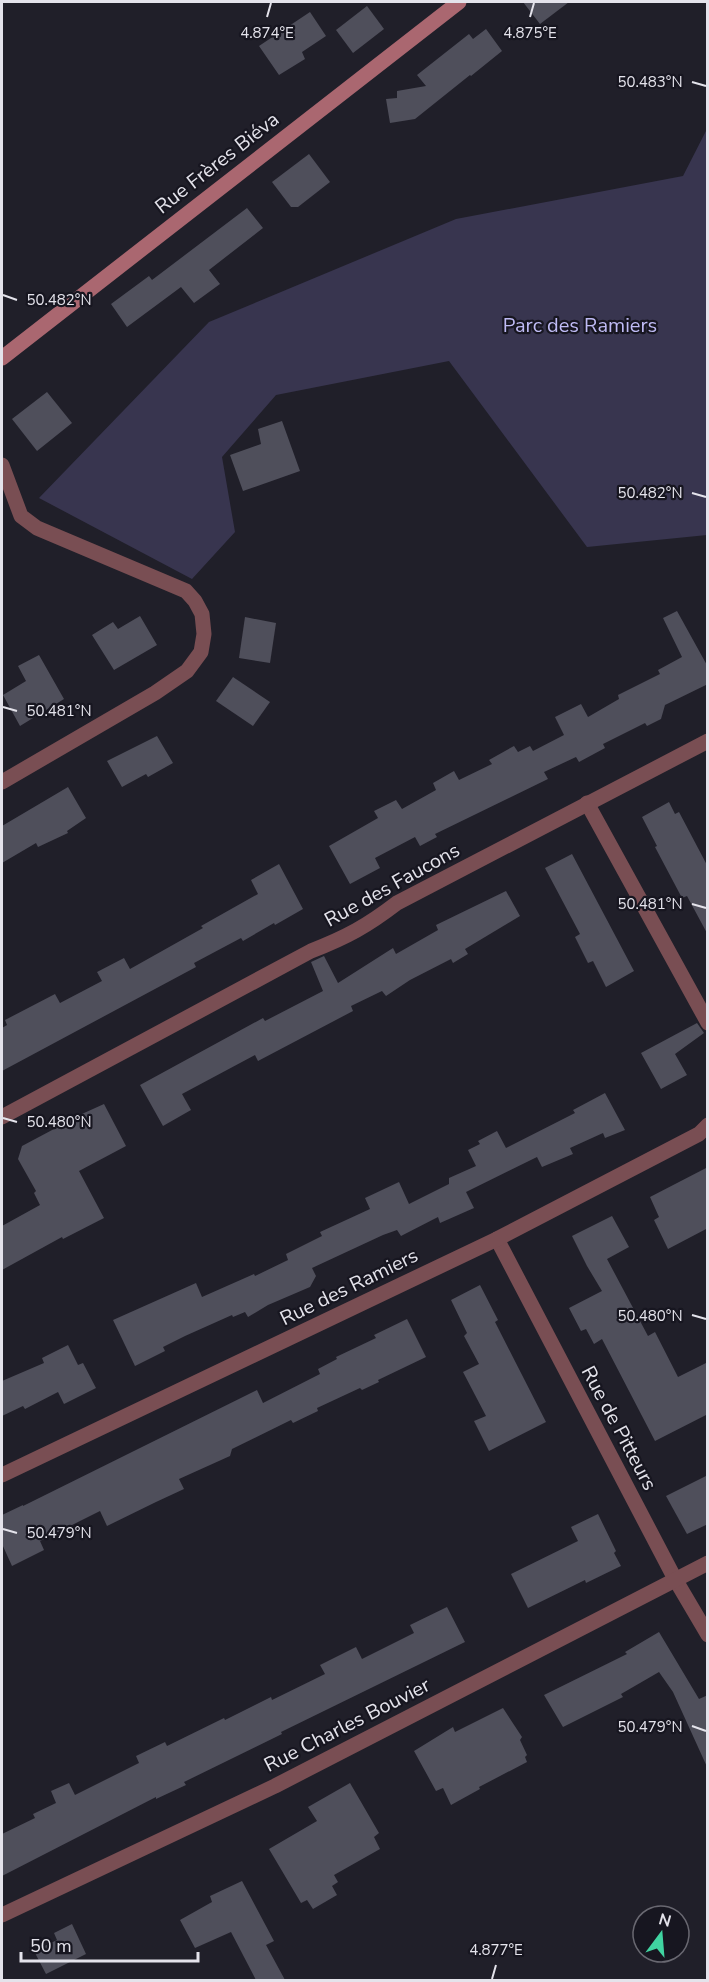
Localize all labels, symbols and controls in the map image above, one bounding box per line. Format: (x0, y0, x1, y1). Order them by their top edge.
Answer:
text: 4.874°E (240, 23, 294, 43)
text: 4.875°E (503, 23, 557, 43)
text: 50.483°N (617, 72, 683, 92)
street label: Rue Frères Biéva (149, 106, 285, 220)
text: 50.482°N (26, 290, 92, 310)
park label: Parc des Ramiers (503, 312, 657, 339)
text: 50.482°N (617, 483, 683, 503)
text: 50.481°N (26, 701, 92, 721)
street label: Rue des Faucons (319, 837, 465, 933)
text: 50.481°N (617, 894, 683, 914)
text: 50.480°N (26, 1112, 92, 1132)
street label: Rue des Ramiers (275, 1242, 423, 1332)
text: 50.480°N (617, 1306, 683, 1326)
street label: Rue de Pitteurs (575, 1361, 663, 1495)
text: 50.479°N (26, 1523, 92, 1543)
street label: Rue Charles Bouvier (259, 1671, 435, 1779)
text: 50.479°N (617, 1717, 683, 1737)
north arrow (631, 1904, 691, 1964)
text: N (656, 1908, 674, 1933)
scale bar (21, 1925, 198, 1963)
text: 50 m (30, 1934, 72, 1958)
text: 4.877°E (469, 1940, 523, 1960)

